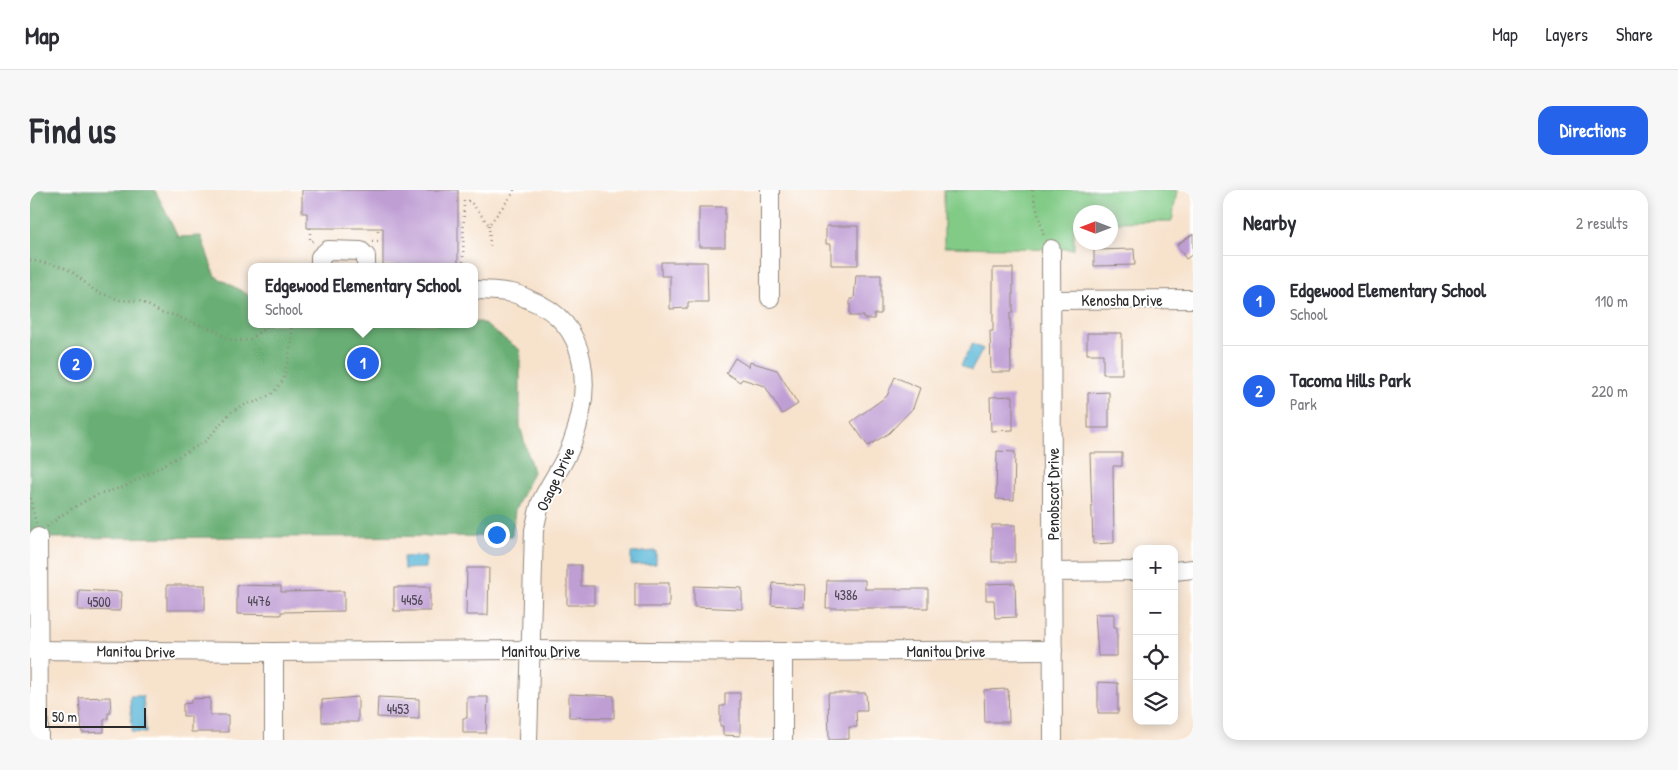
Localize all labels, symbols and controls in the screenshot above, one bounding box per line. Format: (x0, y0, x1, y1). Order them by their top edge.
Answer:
text: Map (25, 19, 59, 51)
text: Map (1492, 22, 1518, 47)
text: Layers (1546, 22, 1588, 47)
text: Share (1616, 22, 1653, 47)
button: Directions (1538, 106, 1648, 155)
text: Find us (30, 107, 116, 154)
north arrow (1073, 205, 1118, 250)
text: Nearby (1243, 208, 1296, 237)
text: 2 results (1576, 212, 1628, 234)
popup (248, 263, 478, 328)
text: Edgewood Elementary School (265, 272, 461, 298)
text: Edgewood Elementary School (1290, 277, 1486, 303)
street label: Kenosha Drive (1081, 289, 1163, 311)
text: 1 (1256, 290, 1262, 312)
text: 110 m (1595, 290, 1628, 312)
text: School (265, 298, 302, 320)
text: School (1290, 303, 1327, 325)
pin: 1 (347, 344, 379, 382)
pin: 2 (60, 345, 92, 383)
text: Tacoma Hills Park (1290, 367, 1411, 393)
text: 2 (1255, 380, 1263, 402)
text: 220 m (1591, 380, 1628, 402)
text: Park (1290, 393, 1317, 415)
street label: Osage Drive (531, 443, 580, 515)
street label: Penobscot Drive (1042, 447, 1064, 540)
your location (484, 522, 510, 548)
map controls (1133, 545, 1178, 725)
button: + (1133, 545, 1178, 590)
house number: 4386 (834, 585, 858, 604)
house number: 4456 (401, 590, 423, 609)
button: − (1133, 590, 1178, 635)
house number: 4476 (247, 591, 271, 610)
house number: 4500 (87, 592, 111, 611)
button: locate (1133, 635, 1178, 680)
street label: Manitou Drive (96, 639, 176, 663)
street label: Manitou Drive (502, 640, 581, 662)
street label: Manitou Drive (907, 640, 986, 662)
button: layers (1133, 680, 1178, 725)
house number: 4453 (387, 699, 409, 718)
scale bar (45, 705, 146, 728)
text: 50 m (52, 707, 77, 726)

